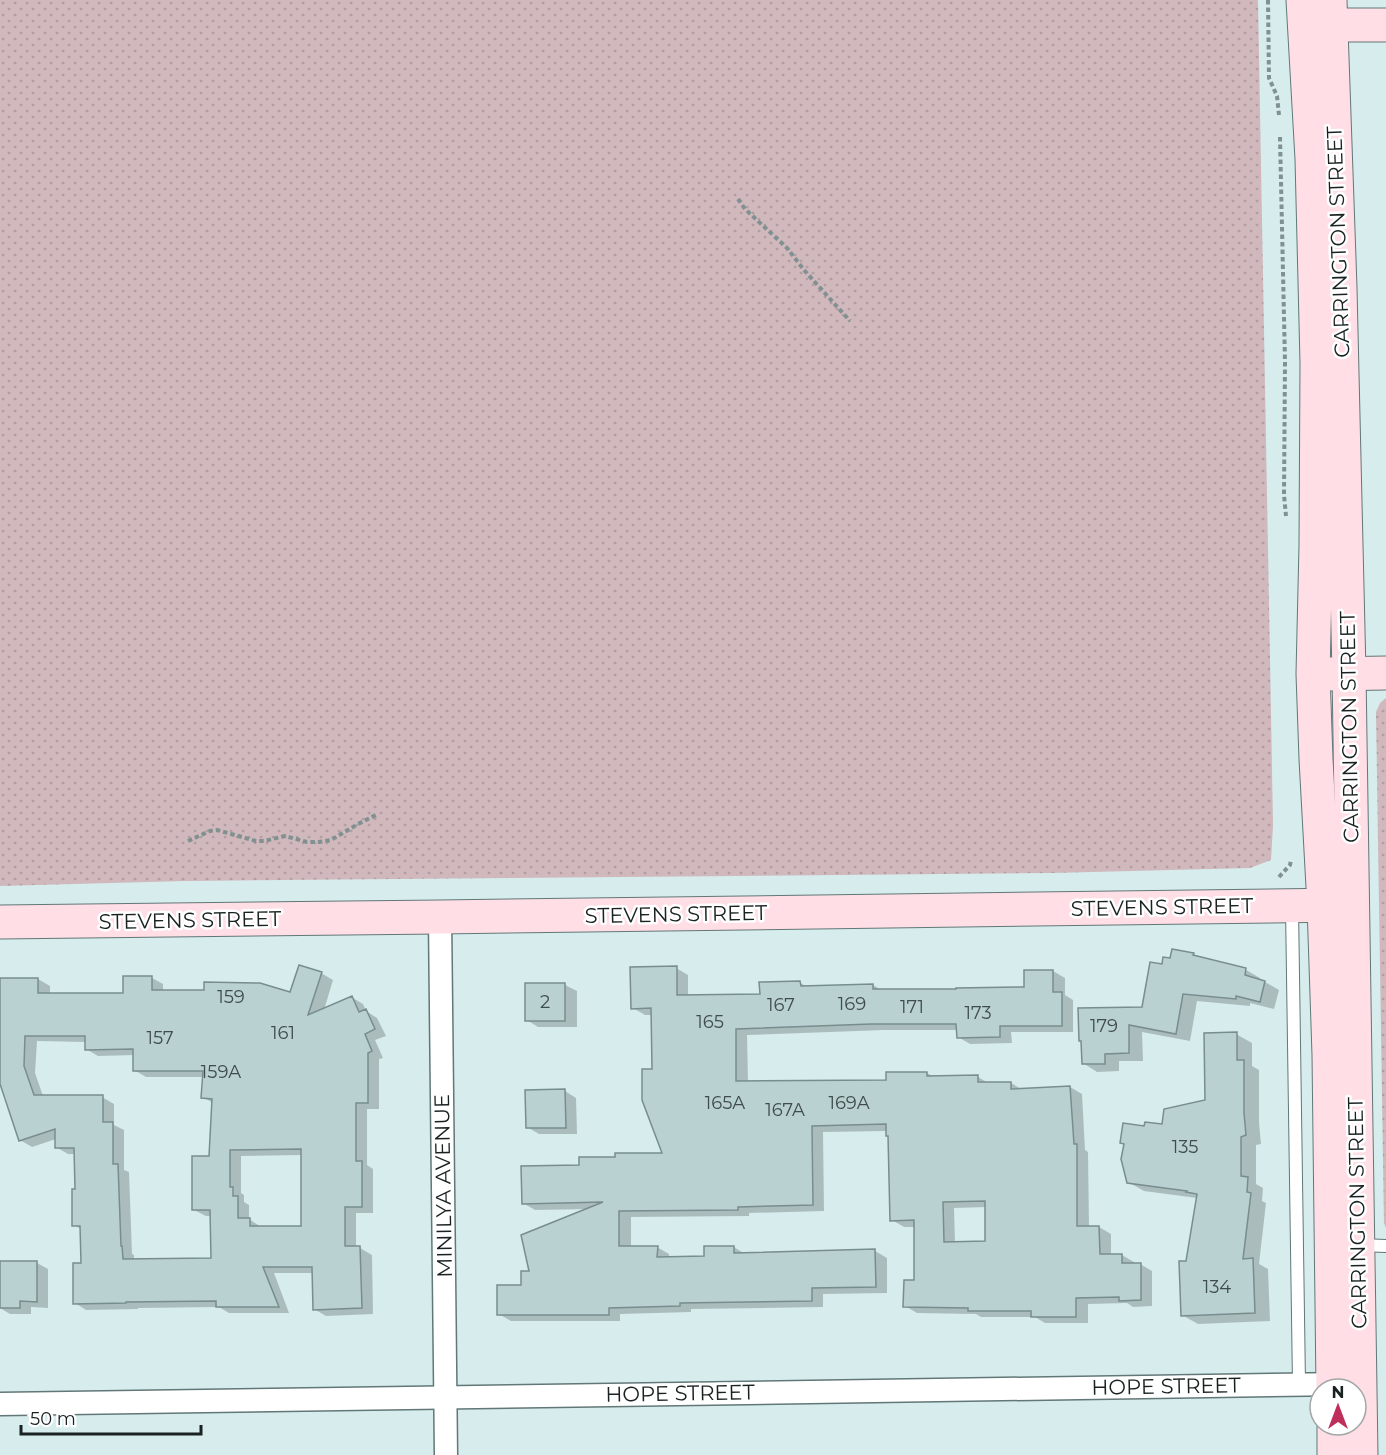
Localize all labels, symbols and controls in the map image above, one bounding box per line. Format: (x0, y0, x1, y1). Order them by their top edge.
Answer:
street label: CARRINGTON STREET (1321, 126, 1355, 358)
street label: CARRINGTON STREET (1334, 611, 1364, 843)
street label: STEVENS STREET (1071, 893, 1253, 921)
street label: STEVENS STREET (585, 900, 767, 928)
street label: STEVENS STREET (99, 906, 281, 934)
house number: 159 (217, 986, 245, 1008)
house number: 2 (540, 991, 550, 1013)
house number: 169 (838, 993, 866, 1015)
house number: 167 (767, 994, 795, 1016)
house number: 171 (900, 996, 924, 1018)
house number: 173 (964, 1002, 992, 1024)
house number: 165 (696, 1011, 724, 1033)
house number: 179 (1090, 1015, 1118, 1037)
house number: 161 (271, 1022, 295, 1044)
house number: 157 (146, 1027, 174, 1049)
house number: 159A (201, 1061, 241, 1083)
house number: 165A (705, 1092, 745, 1114)
house number: 169A (828, 1092, 870, 1114)
street label: MINILYA AVENUE (429, 1094, 457, 1278)
street label: CARRINGTON STREET (1342, 1097, 1372, 1329)
house number: 167A (765, 1099, 805, 1121)
house number: 135 (1172, 1136, 1198, 1158)
house number: 134 (1203, 1276, 1231, 1298)
street label: HOPE STREET (1091, 1372, 1241, 1400)
north arrow (1308, 1377, 1368, 1437)
street label: HOPE STREET (605, 1379, 755, 1407)
text: N (1332, 1383, 1344, 1402)
scale bar (21, 1398, 201, 1436)
text: 50 m (30, 1408, 76, 1430)

